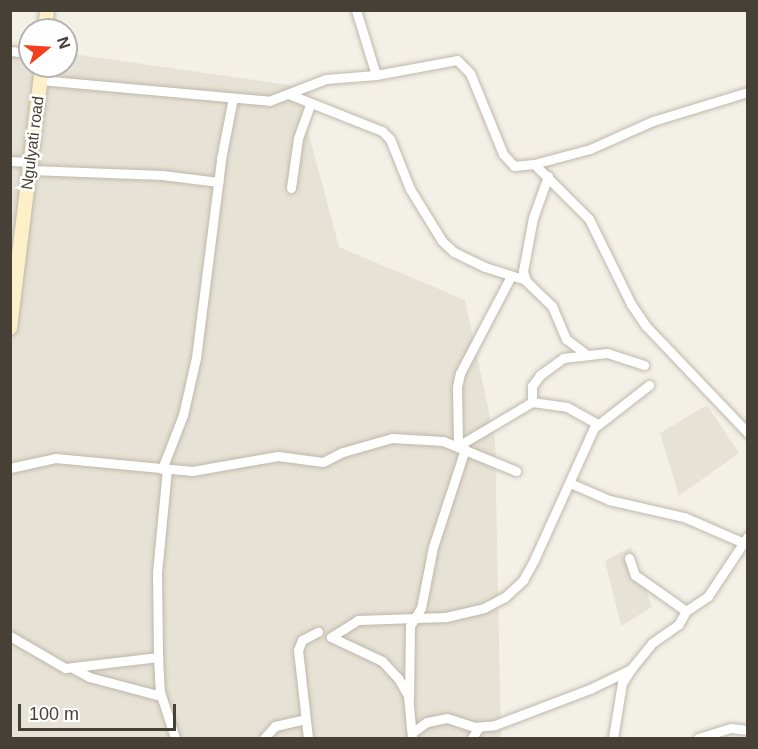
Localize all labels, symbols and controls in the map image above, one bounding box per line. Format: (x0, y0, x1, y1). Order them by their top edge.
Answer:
north arrow (18, 18, 78, 78)
text: N (54, 35, 74, 51)
street label: Ngulyati road (18, 95, 48, 191)
scale bar (21, 692, 178, 730)
text: 100 m (29, 704, 79, 724)

